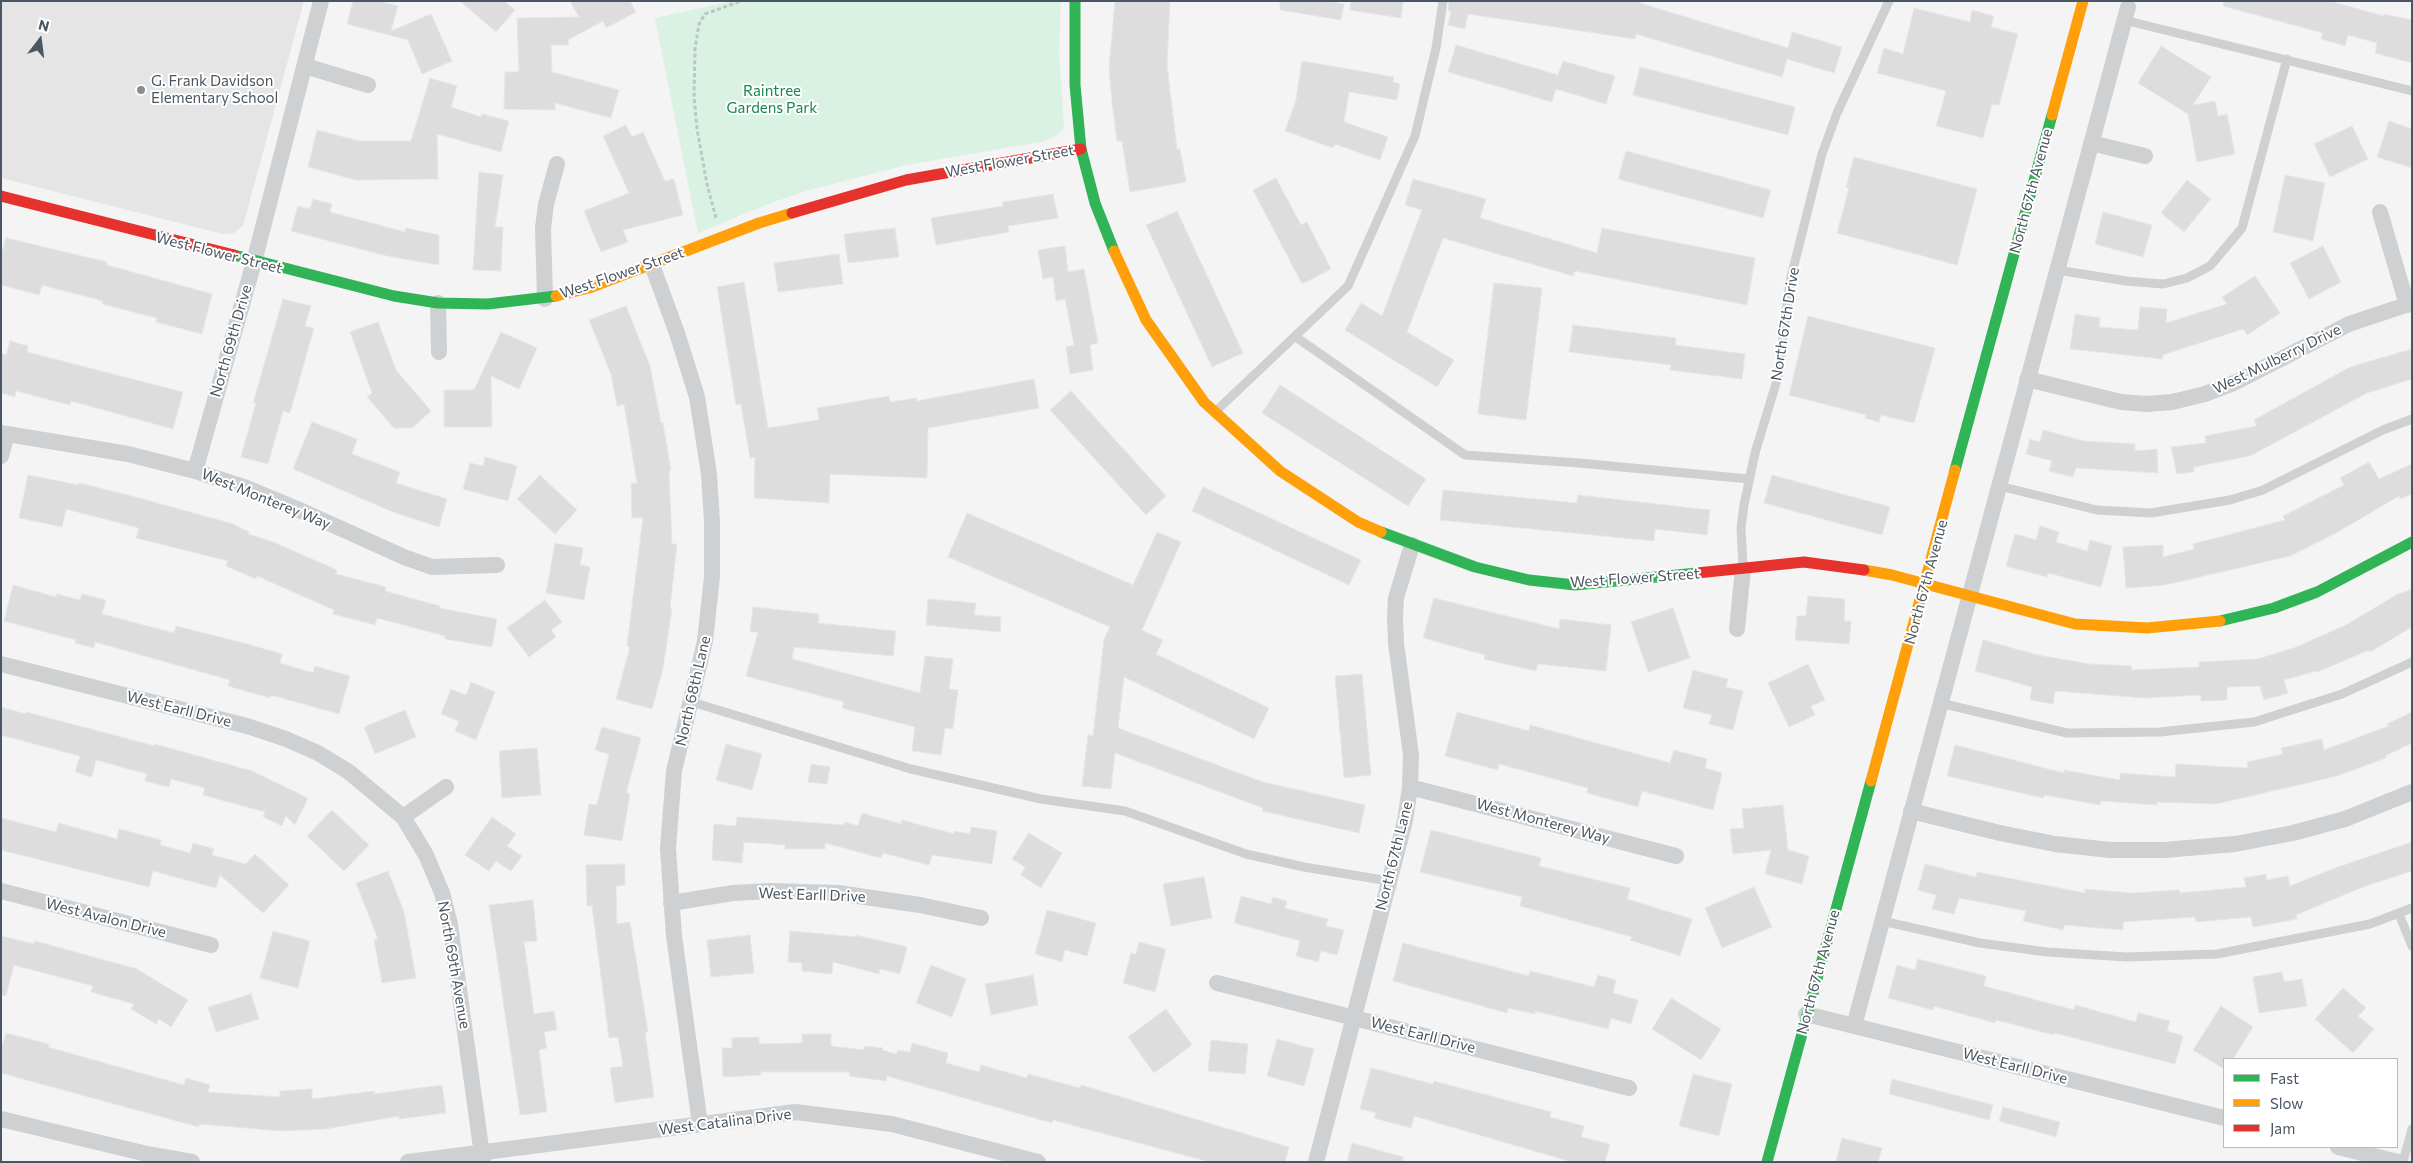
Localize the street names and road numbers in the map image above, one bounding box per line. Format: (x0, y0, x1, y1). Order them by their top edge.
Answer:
street label: North 67th Avenue (2006, 127, 2056, 255)
street label: West Flower Street (944, 141, 1076, 181)
street label: West Flower Street (154, 229, 284, 277)
street label: West Flower Street (558, 243, 686, 303)
street label: North 67th Drive (1767, 266, 1803, 382)
street label: North 69th Drive (206, 283, 256, 399)
street label: West Mulberry Drive (2210, 320, 2344, 398)
street label: West Monterey Way (199, 465, 333, 533)
street label: North 67th Avenue (1901, 518, 1951, 646)
street label: West Flower Street (1570, 564, 1700, 592)
street label: North 68th Lane (672, 634, 714, 748)
street label: West Earll Drive (125, 687, 233, 731)
street label: West Monterey Way (1474, 794, 1612, 848)
street label: North 67th Lane (1372, 800, 1416, 912)
street label: West Earll Drive (758, 884, 866, 906)
street label: West Avalon Drive (44, 894, 168, 942)
street label: North 69th Avenue (434, 900, 474, 1030)
street label: North 67th Avenue (1793, 908, 1843, 1036)
street label: West Earll Drive (1369, 1013, 1477, 1057)
street label: West Earll Drive (1961, 1044, 2069, 1088)
street label: West Catalina Drive (658, 1105, 792, 1139)

